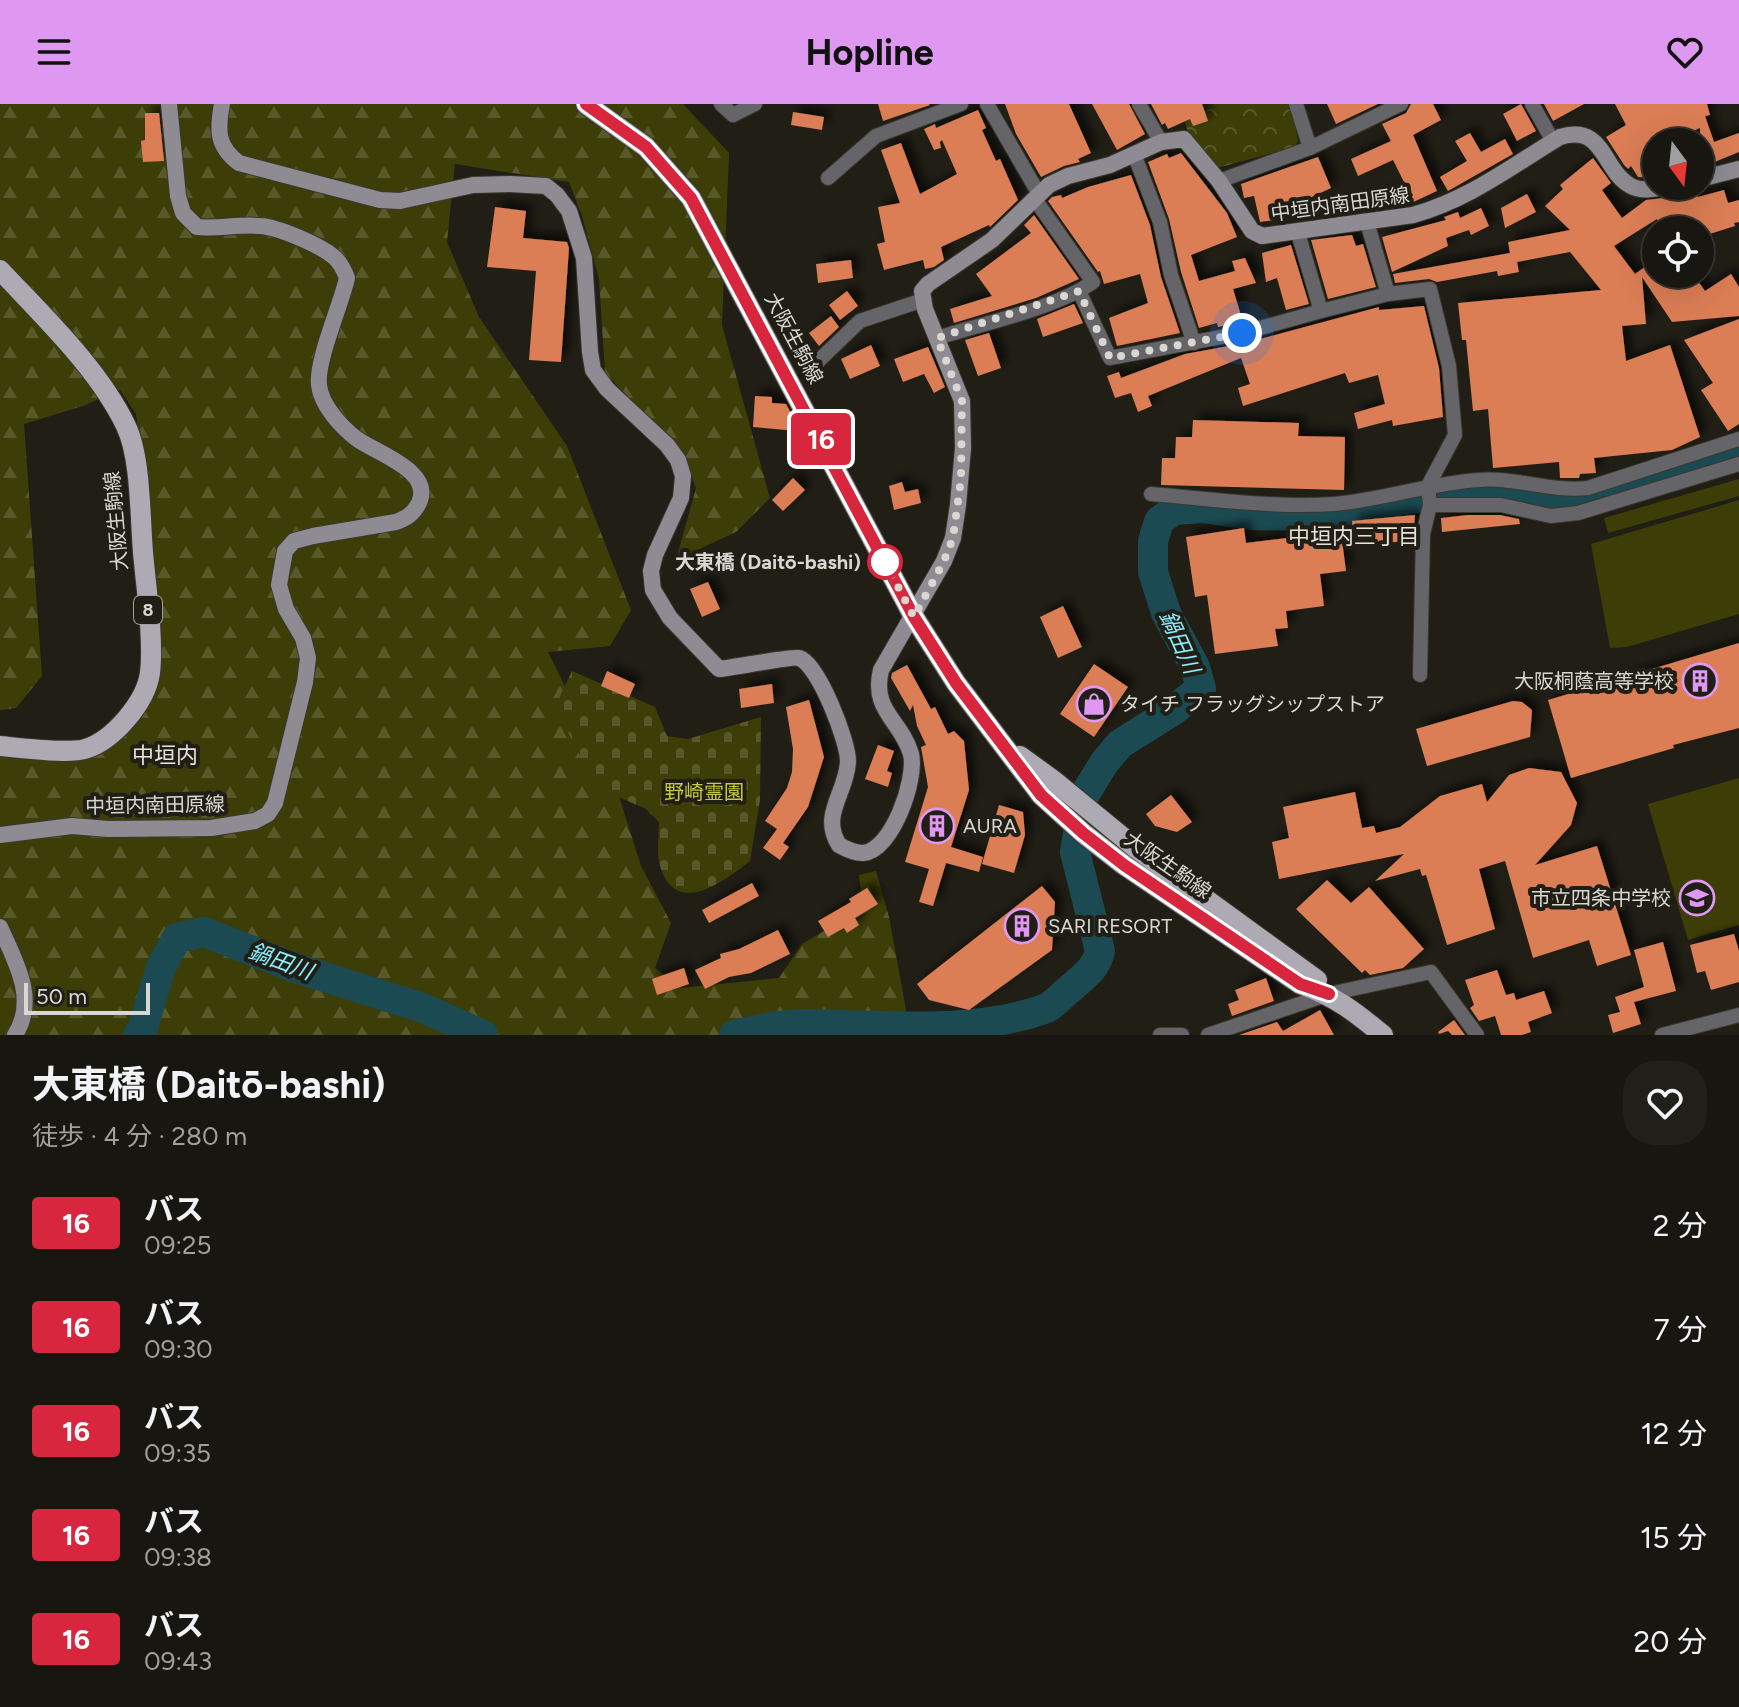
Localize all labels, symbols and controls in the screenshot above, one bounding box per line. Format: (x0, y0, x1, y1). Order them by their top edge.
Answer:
icon: menu (32, 30, 76, 74)
icon: heart (1663, 30, 1707, 74)
text: Hopline (805, 31, 934, 74)
north arrow (1642, 128, 1714, 200)
map controls (1642, 128, 1714, 288)
street label: 中垣内南田原線 (1269, 182, 1411, 226)
button: locate (1642, 216, 1714, 288)
street label: 大阪生駒線 (760, 288, 828, 388)
your location (1222, 313, 1262, 353)
line badge: 16 (785, 413, 857, 465)
text: 16 (807, 422, 835, 456)
street label: 大阪生駒線 (100, 470, 132, 572)
district label: 中垣内三丁目 (1288, 523, 1420, 550)
marker: 大東橋 (Daitō-bashi) (868, 545, 902, 579)
place label: 大東橋 (Daitō-bashi) (675, 550, 861, 574)
road number: 8 (134, 596, 162, 624)
water label: 鍋田川 (1154, 607, 1206, 680)
building icon: 大阪桐蔭高等学校 (1681, 662, 1719, 700)
place label: 大阪桐蔭高等学校 (1514, 669, 1674, 693)
shop icon: タイチ フラッグシップストア (1075, 685, 1113, 723)
place label: タイチ フラッグシップストア (1120, 692, 1385, 716)
district label: 中垣内 (132, 742, 198, 769)
park label: 野崎霊園 (664, 780, 744, 804)
street label: 中垣内南田原線 (85, 792, 225, 818)
building icon: AURA (918, 807, 956, 845)
place label: AURA (963, 814, 1017, 838)
street label: 大阪生駒線 (1120, 826, 1216, 904)
school or university icon: 市立四条中学校 (1678, 879, 1716, 917)
place label: 市立四条中学校 (1531, 886, 1671, 910)
building icon: SARI RESORT (1003, 907, 1041, 945)
place label: SARI RESORT (1048, 914, 1172, 938)
water label: 鍋田川 (245, 937, 318, 986)
scale bar (24, 979, 150, 1015)
text: 50 m (36, 983, 87, 1010)
button: heart (1623, 1061, 1707, 1145)
text: 大東橋 (Daitō-bashi) (32, 1062, 386, 1108)
text: 徒歩 · 4 分 · 280 m (32, 1120, 247, 1152)
text: バス (144, 1191, 204, 1228)
text: 16 (62, 1206, 90, 1240)
text: 2 分 (1653, 1207, 1707, 1244)
text: 09:25 (144, 1229, 211, 1261)
text: バス (144, 1295, 204, 1332)
text: 16 (62, 1310, 90, 1344)
text: 7 分 (1653, 1311, 1707, 1348)
text: 09:30 (144, 1333, 213, 1365)
text: バス (144, 1399, 204, 1436)
text: 16 (62, 1414, 90, 1448)
text: 12 分 (1640, 1415, 1707, 1452)
text: 09:35 (144, 1437, 211, 1469)
text: バス (144, 1503, 204, 1540)
text: 16 (62, 1518, 90, 1552)
text: 15 分 (1640, 1519, 1707, 1556)
text: 09:38 (144, 1541, 212, 1573)
text: バス (144, 1607, 204, 1644)
text: 16 (62, 1622, 90, 1656)
text: 20 分 (1634, 1623, 1707, 1660)
text: 09:43 (144, 1645, 212, 1677)

